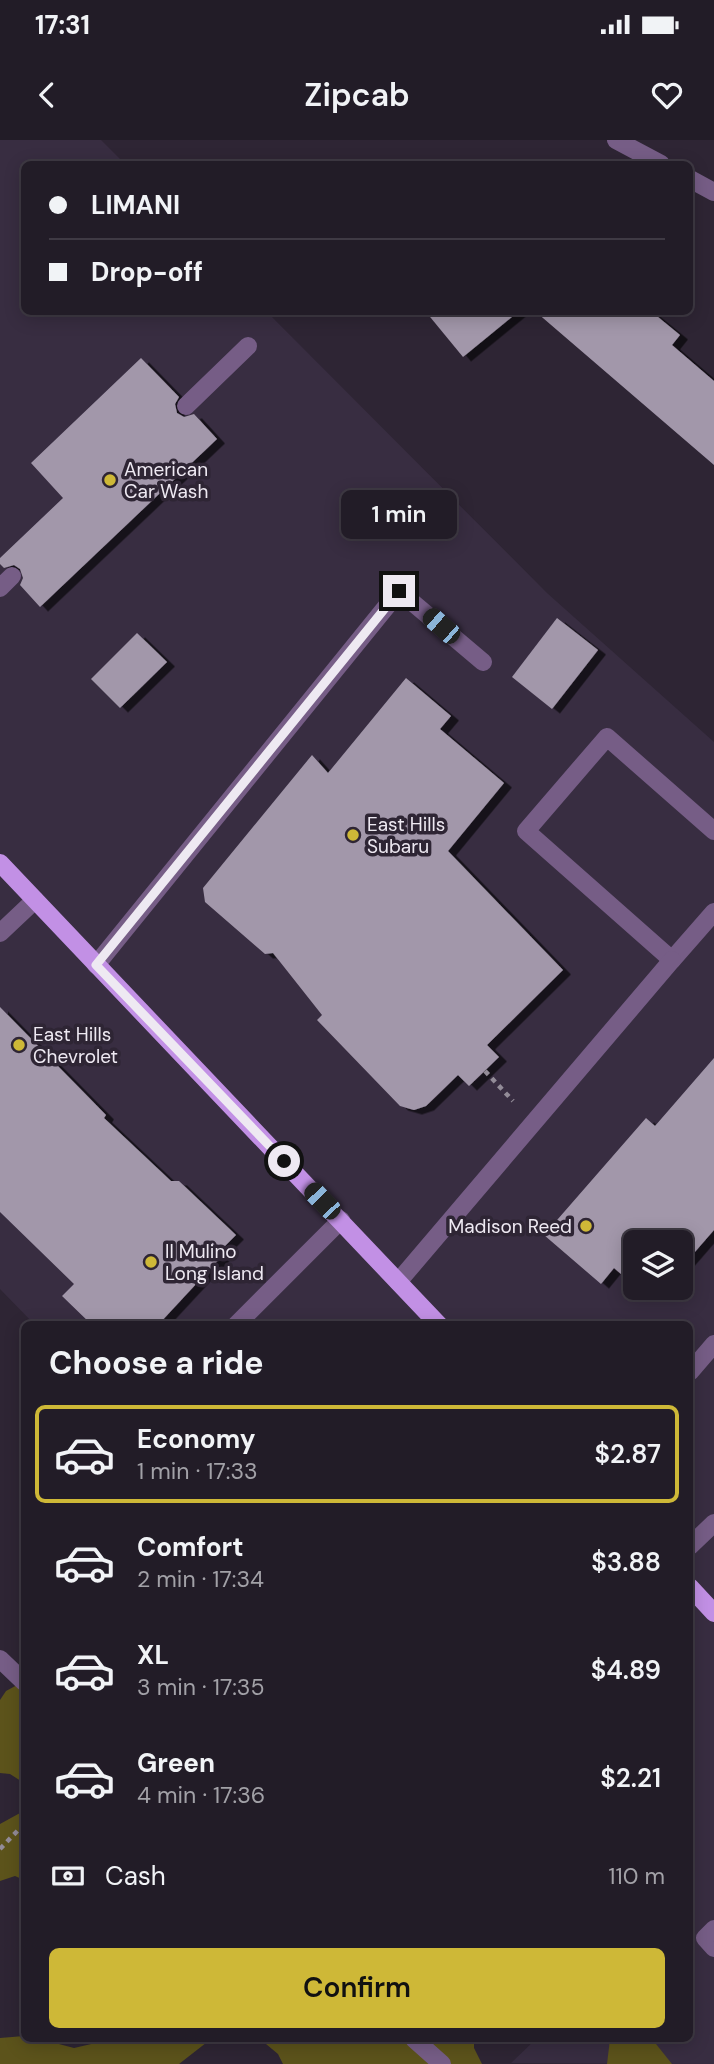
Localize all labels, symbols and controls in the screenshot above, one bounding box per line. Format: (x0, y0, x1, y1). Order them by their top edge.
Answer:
text: 17:31 (35, 8, 90, 42)
text: Zipcab (304, 74, 410, 116)
icon: back (28, 76, 66, 114)
icon: heart (648, 76, 686, 114)
text: LIMANI (91, 188, 180, 222)
text: Drop-off (91, 255, 203, 289)
place label: American Car Wash (124, 457, 208, 504)
marker: American Car Wash (102, 472, 118, 488)
callout: 1 min (341, 490, 457, 538)
text: 1 min (372, 499, 426, 529)
route end (383, 575, 415, 607)
car (419, 604, 464, 648)
place label: East Hills Subaru (367, 812, 445, 859)
marker: East Hills Subaru (345, 827, 361, 843)
place label: East Hills Chevrolet (33, 1022, 118, 1069)
marker: East Hills Chevrolet (11, 1037, 27, 1053)
route start (268, 1145, 300, 1177)
car (300, 1179, 345, 1223)
place label: Madison Reed (448, 1214, 572, 1239)
marker: Madison Reed (578, 1218, 594, 1234)
map controls (623, 1230, 693, 1300)
button: layers (623, 1230, 693, 1300)
place label: Il Mulino Long Island (165, 1239, 264, 1286)
marker: Il Mulino Long Island (143, 1254, 159, 1270)
text: Choose a ride (49, 1342, 264, 1384)
text: Economy (137, 1422, 255, 1456)
icon: car (53, 1423, 116, 1486)
text: $2.87 (595, 1437, 661, 1471)
text: 1 min · 17:33 (137, 1456, 258, 1486)
text: Comfort (137, 1530, 243, 1564)
icon: car (53, 1531, 116, 1594)
text: $3.88 (591, 1545, 661, 1579)
text: 2 min · 17:34 (137, 1564, 264, 1594)
text: XL (137, 1638, 169, 1672)
icon: car (53, 1639, 116, 1702)
text: $4.89 (591, 1653, 661, 1687)
text: 3 min · 17:35 (137, 1672, 264, 1702)
text: Green (137, 1746, 215, 1780)
icon: car (53, 1747, 116, 1810)
text: $2.21 (600, 1761, 661, 1795)
text: 4 min · 17:36 (137, 1780, 265, 1810)
icon: cash (49, 1857, 87, 1895)
text: Cash (105, 1859, 166, 1893)
text: 110 m (608, 1861, 665, 1891)
button: Confirm (49, 1948, 665, 2028)

